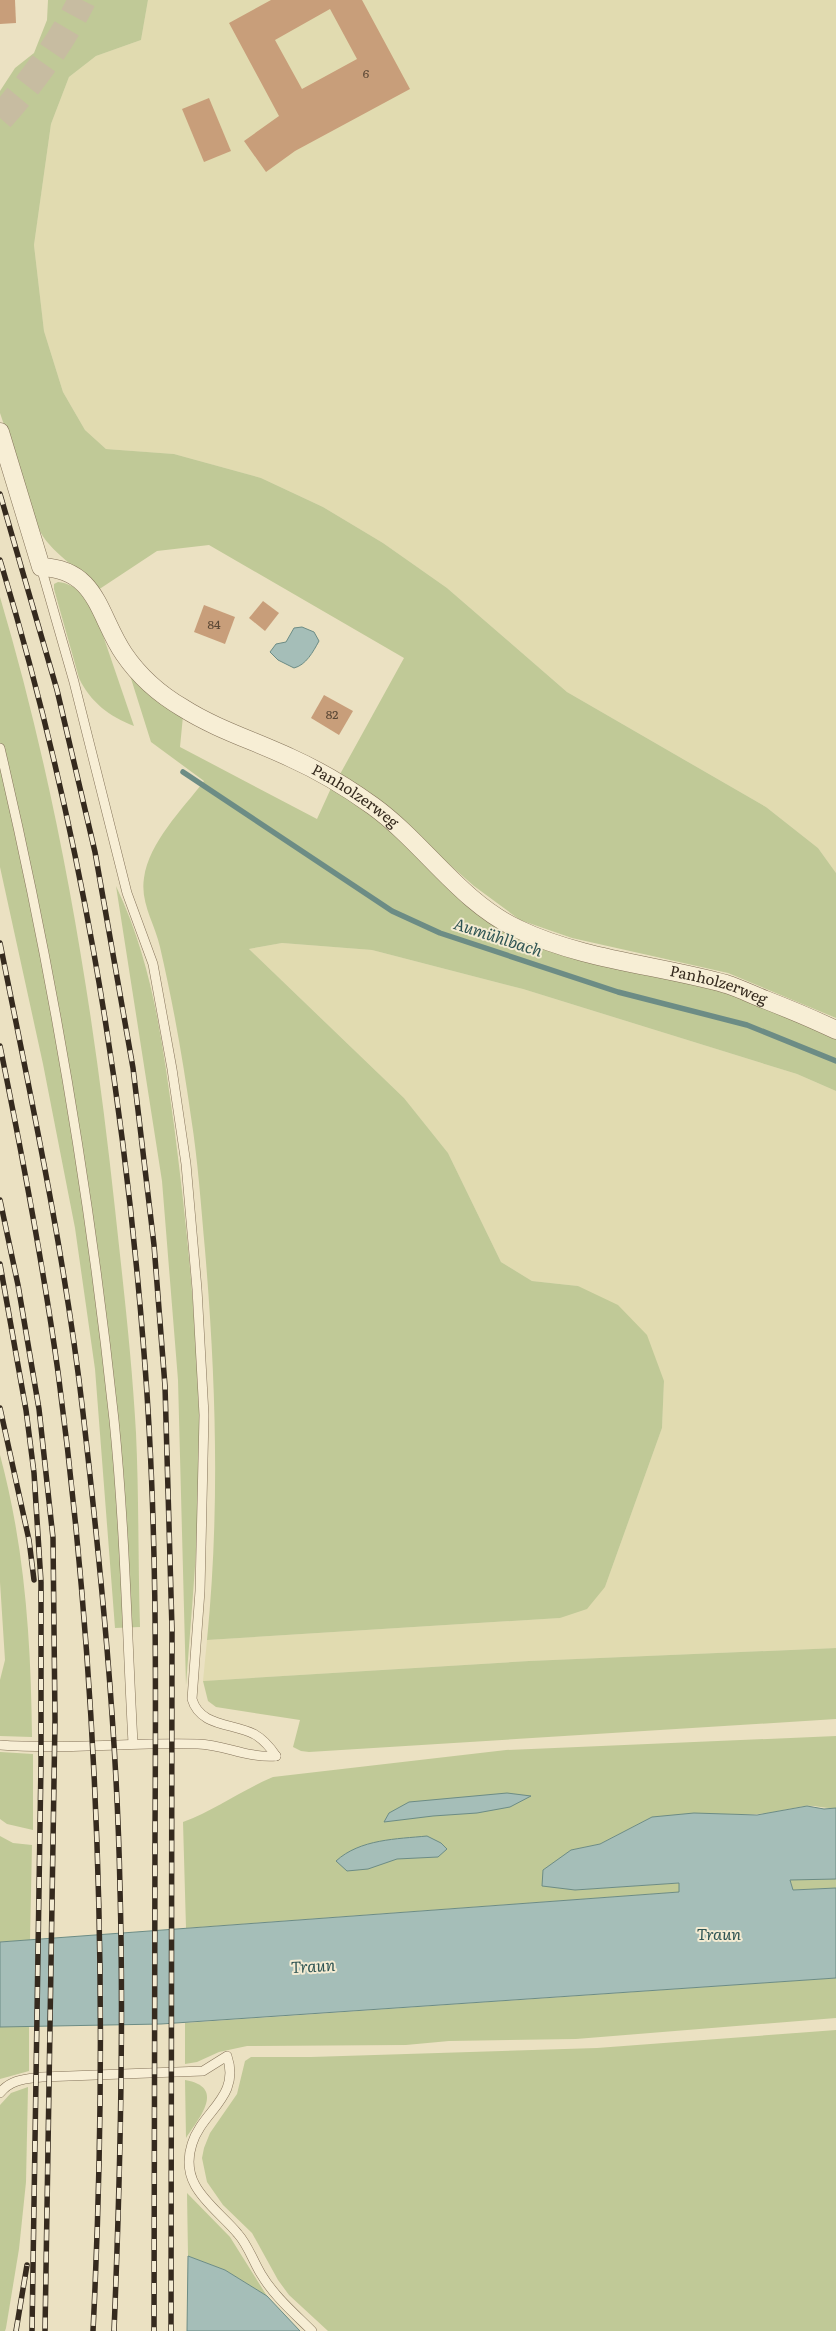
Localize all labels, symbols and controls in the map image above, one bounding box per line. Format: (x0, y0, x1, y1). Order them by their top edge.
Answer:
house number: 6 (363, 64, 370, 82)
house number: 84 (207, 615, 221, 633)
house number: 82 (326, 705, 338, 723)
street label: Panholzerweg (308, 757, 406, 833)
water label: Aumühlbach (451, 910, 546, 962)
street label: Panholzerweg (668, 958, 772, 1010)
water label: Traun (697, 1921, 742, 1945)
water label: Traun (290, 1952, 336, 1978)

